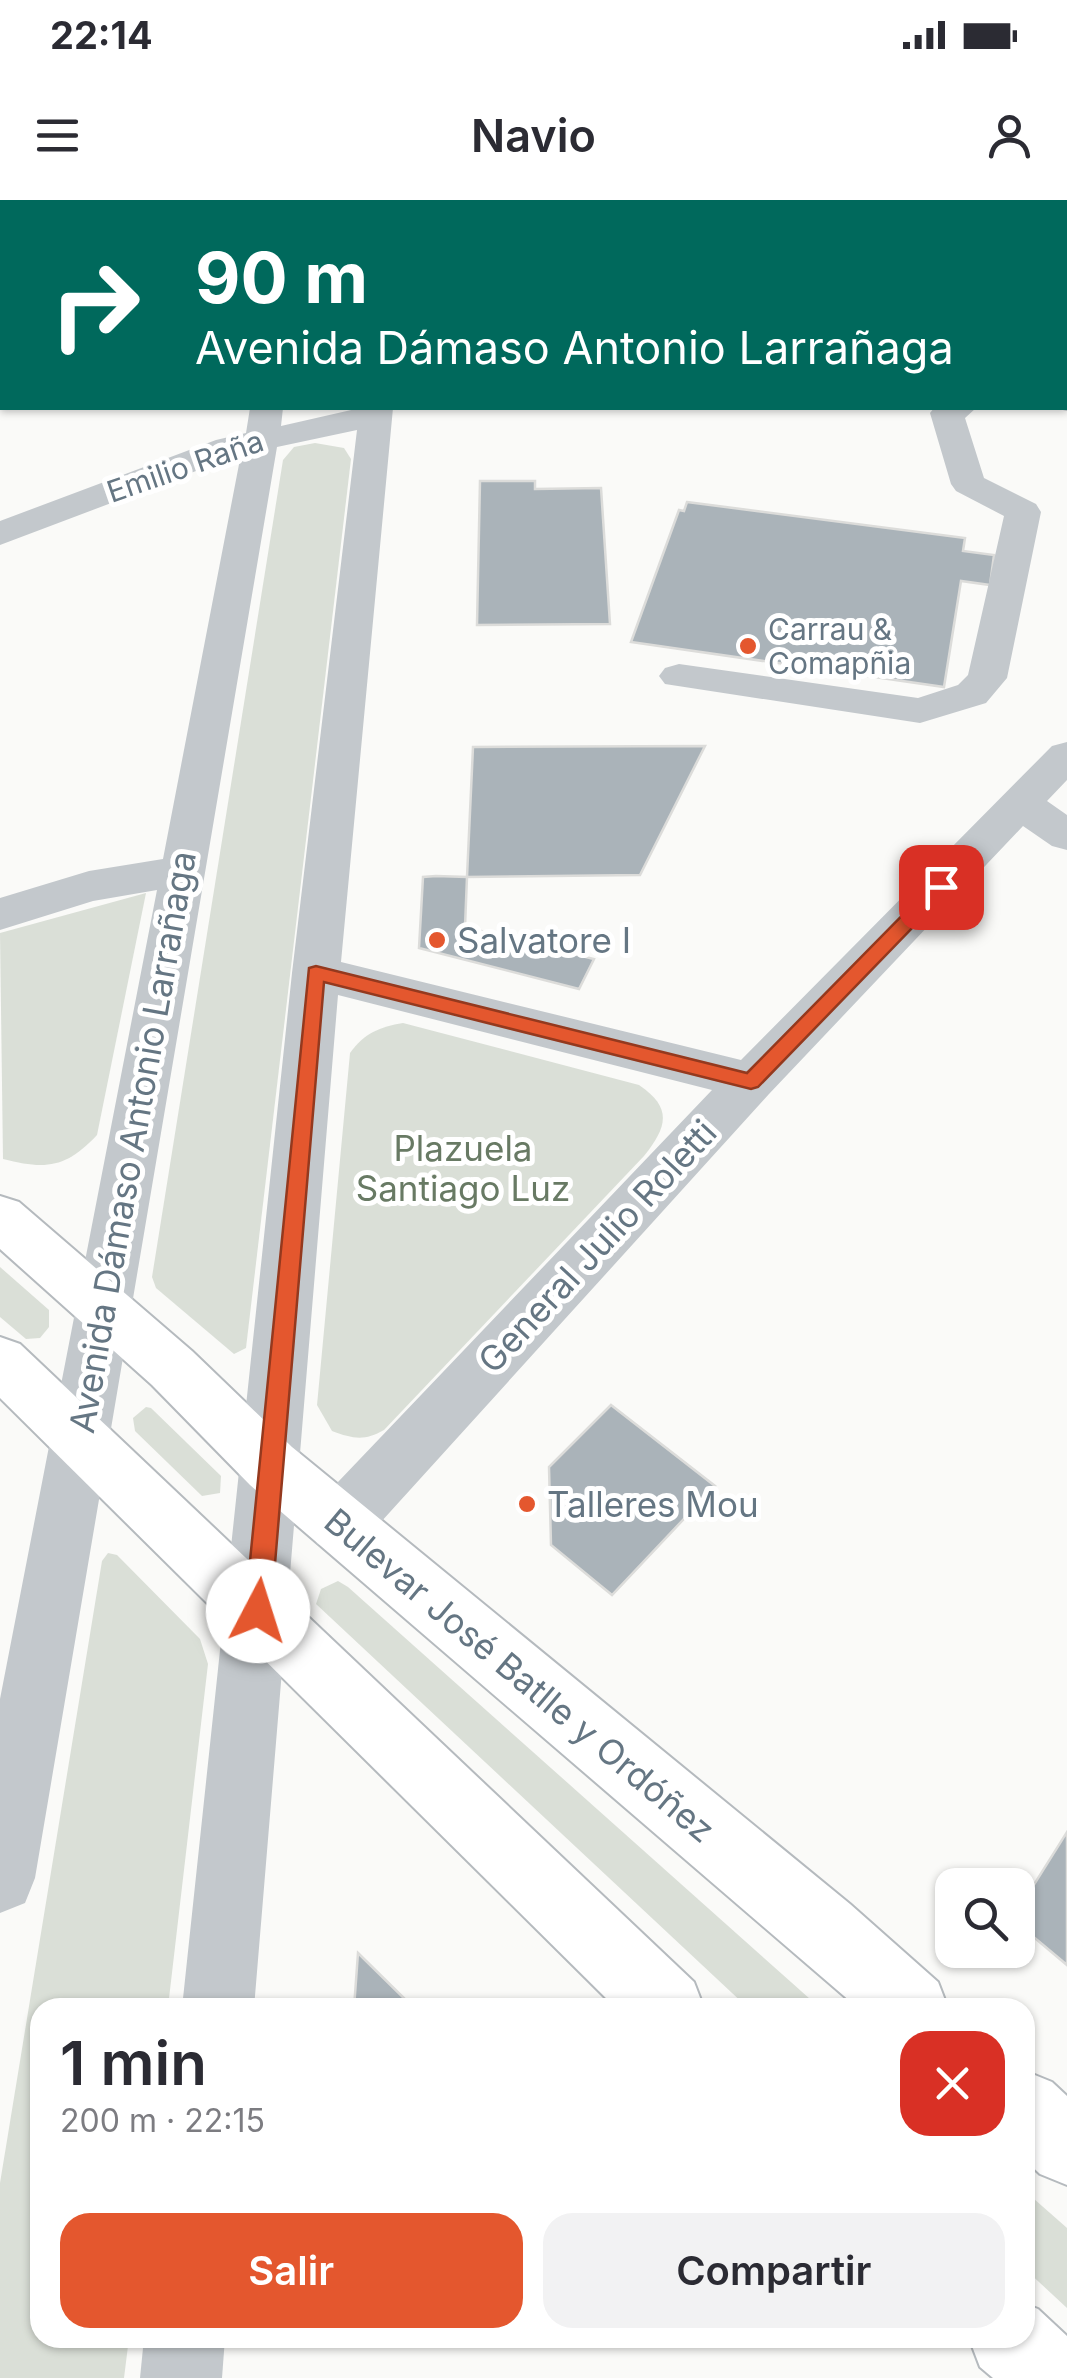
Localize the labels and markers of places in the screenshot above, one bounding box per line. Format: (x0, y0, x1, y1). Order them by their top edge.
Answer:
place label: Carrau & Comapñia (768, 611, 911, 681)
marker: Carrau & Comapñia (737, 635, 759, 657)
pin (899, 845, 984, 930)
place label: Salvatore I (457, 919, 631, 961)
marker: Salvatore I (426, 929, 448, 951)
place label: Talleres Mou (547, 1483, 759, 1525)
marker: Talleres Mou (516, 1493, 538, 1515)

